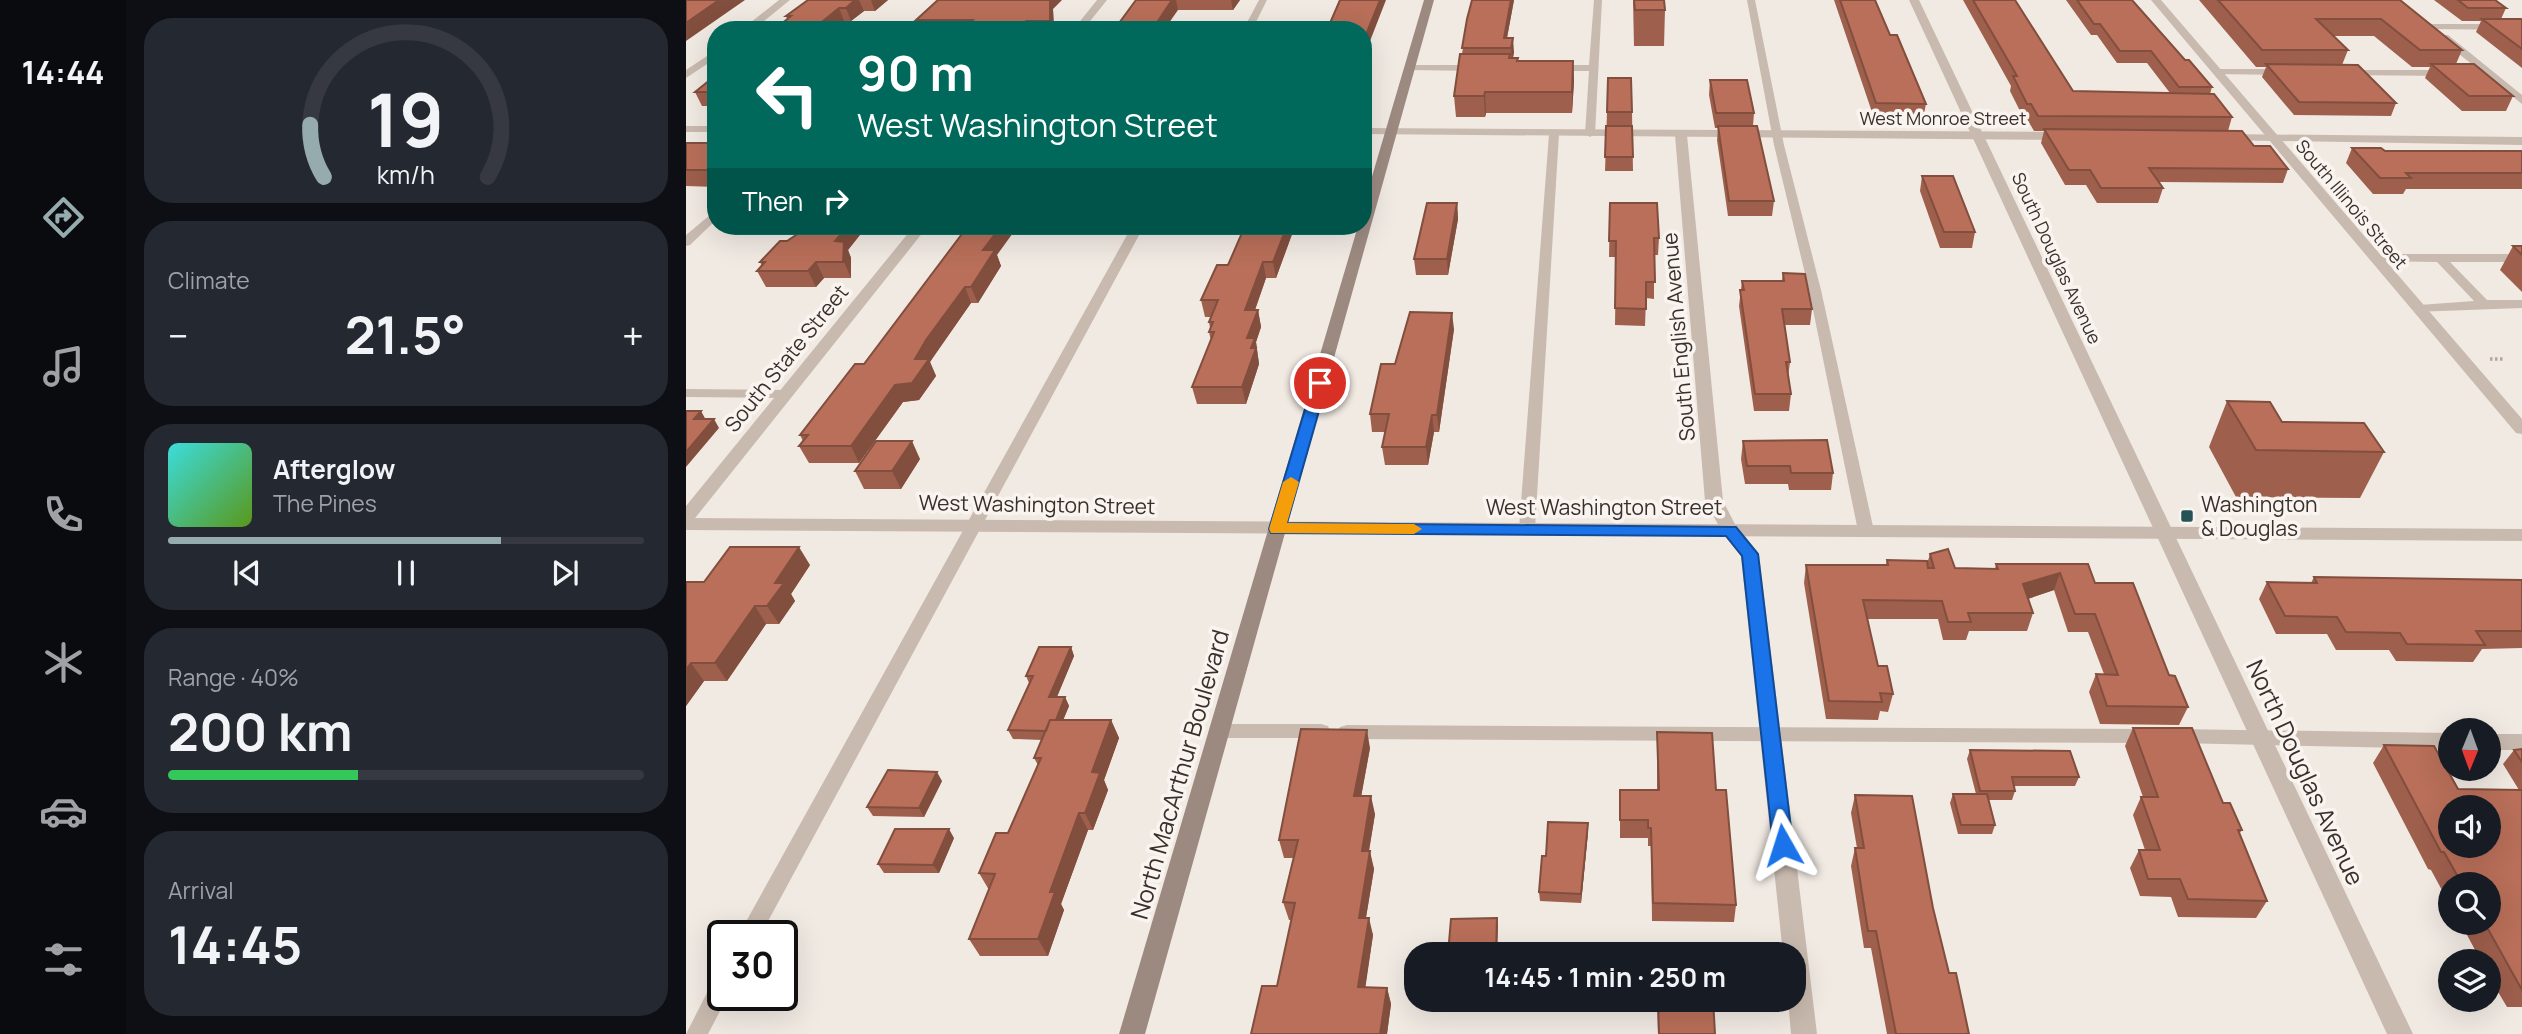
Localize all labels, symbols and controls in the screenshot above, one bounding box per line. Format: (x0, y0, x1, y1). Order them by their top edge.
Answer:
text: 90 m (857, 39, 974, 106)
icon: left (742, 49, 833, 140)
text: 14:44 (22, 50, 105, 94)
text: 19 (367, 69, 445, 169)
text: West Washington Street (857, 103, 1218, 147)
street label: West Monroe Street (1860, 106, 2026, 130)
street label: South Illinois Street (2291, 134, 2413, 274)
text: km/h (377, 156, 435, 191)
street label: South Douglas Avenue (2007, 168, 2107, 348)
icon: right (817, 182, 855, 220)
text: Then (742, 183, 803, 219)
icon: directions (39, 193, 88, 242)
street label: South English Avenue (1655, 232, 1701, 442)
text: Climate (168, 264, 250, 296)
street label: South State Street (718, 278, 854, 438)
text: 21.5° (345, 299, 466, 370)
text: − (168, 309, 189, 361)
text: + (622, 309, 644, 361)
icon: music (39, 342, 88, 391)
pin (1290, 353, 1350, 413)
icon: arrive (1301, 364, 1339, 402)
text: Afterglow (273, 451, 395, 487)
text: The Pines (273, 487, 377, 519)
street label: West Washington Street (918, 488, 1156, 520)
icon: phone (39, 490, 88, 539)
place label: Washington & Douglas (2201, 490, 2318, 542)
street label: West Washington Street (1486, 493, 1722, 521)
marker: Washington & Douglas (2179, 508, 2195, 524)
icon: previous (228, 554, 266, 592)
icon: pause (387, 554, 425, 592)
icon: next (546, 554, 584, 592)
street label: North MacArthur Boulevard (1122, 625, 1236, 923)
icon: climate (39, 638, 88, 687)
street label: North Douglas Avenue (2239, 654, 2373, 890)
text: Range · 40% (168, 661, 299, 693)
text: 200 km (168, 696, 353, 767)
north arrow (2438, 718, 2501, 780)
map controls (2438, 718, 2501, 1012)
icon: car (39, 787, 88, 836)
button: sound (2438, 795, 2501, 858)
position arrow (1746, 808, 1820, 882)
button: search (2438, 872, 2501, 935)
text: Arrival (168, 874, 234, 906)
text: 14:45 (168, 909, 302, 980)
speed limit sign: 30 (707, 920, 798, 1011)
icon: filters (39, 935, 88, 984)
button: layers (2438, 949, 2501, 1012)
text: 14:45 · 1 min · 250 m (1484, 959, 1726, 995)

